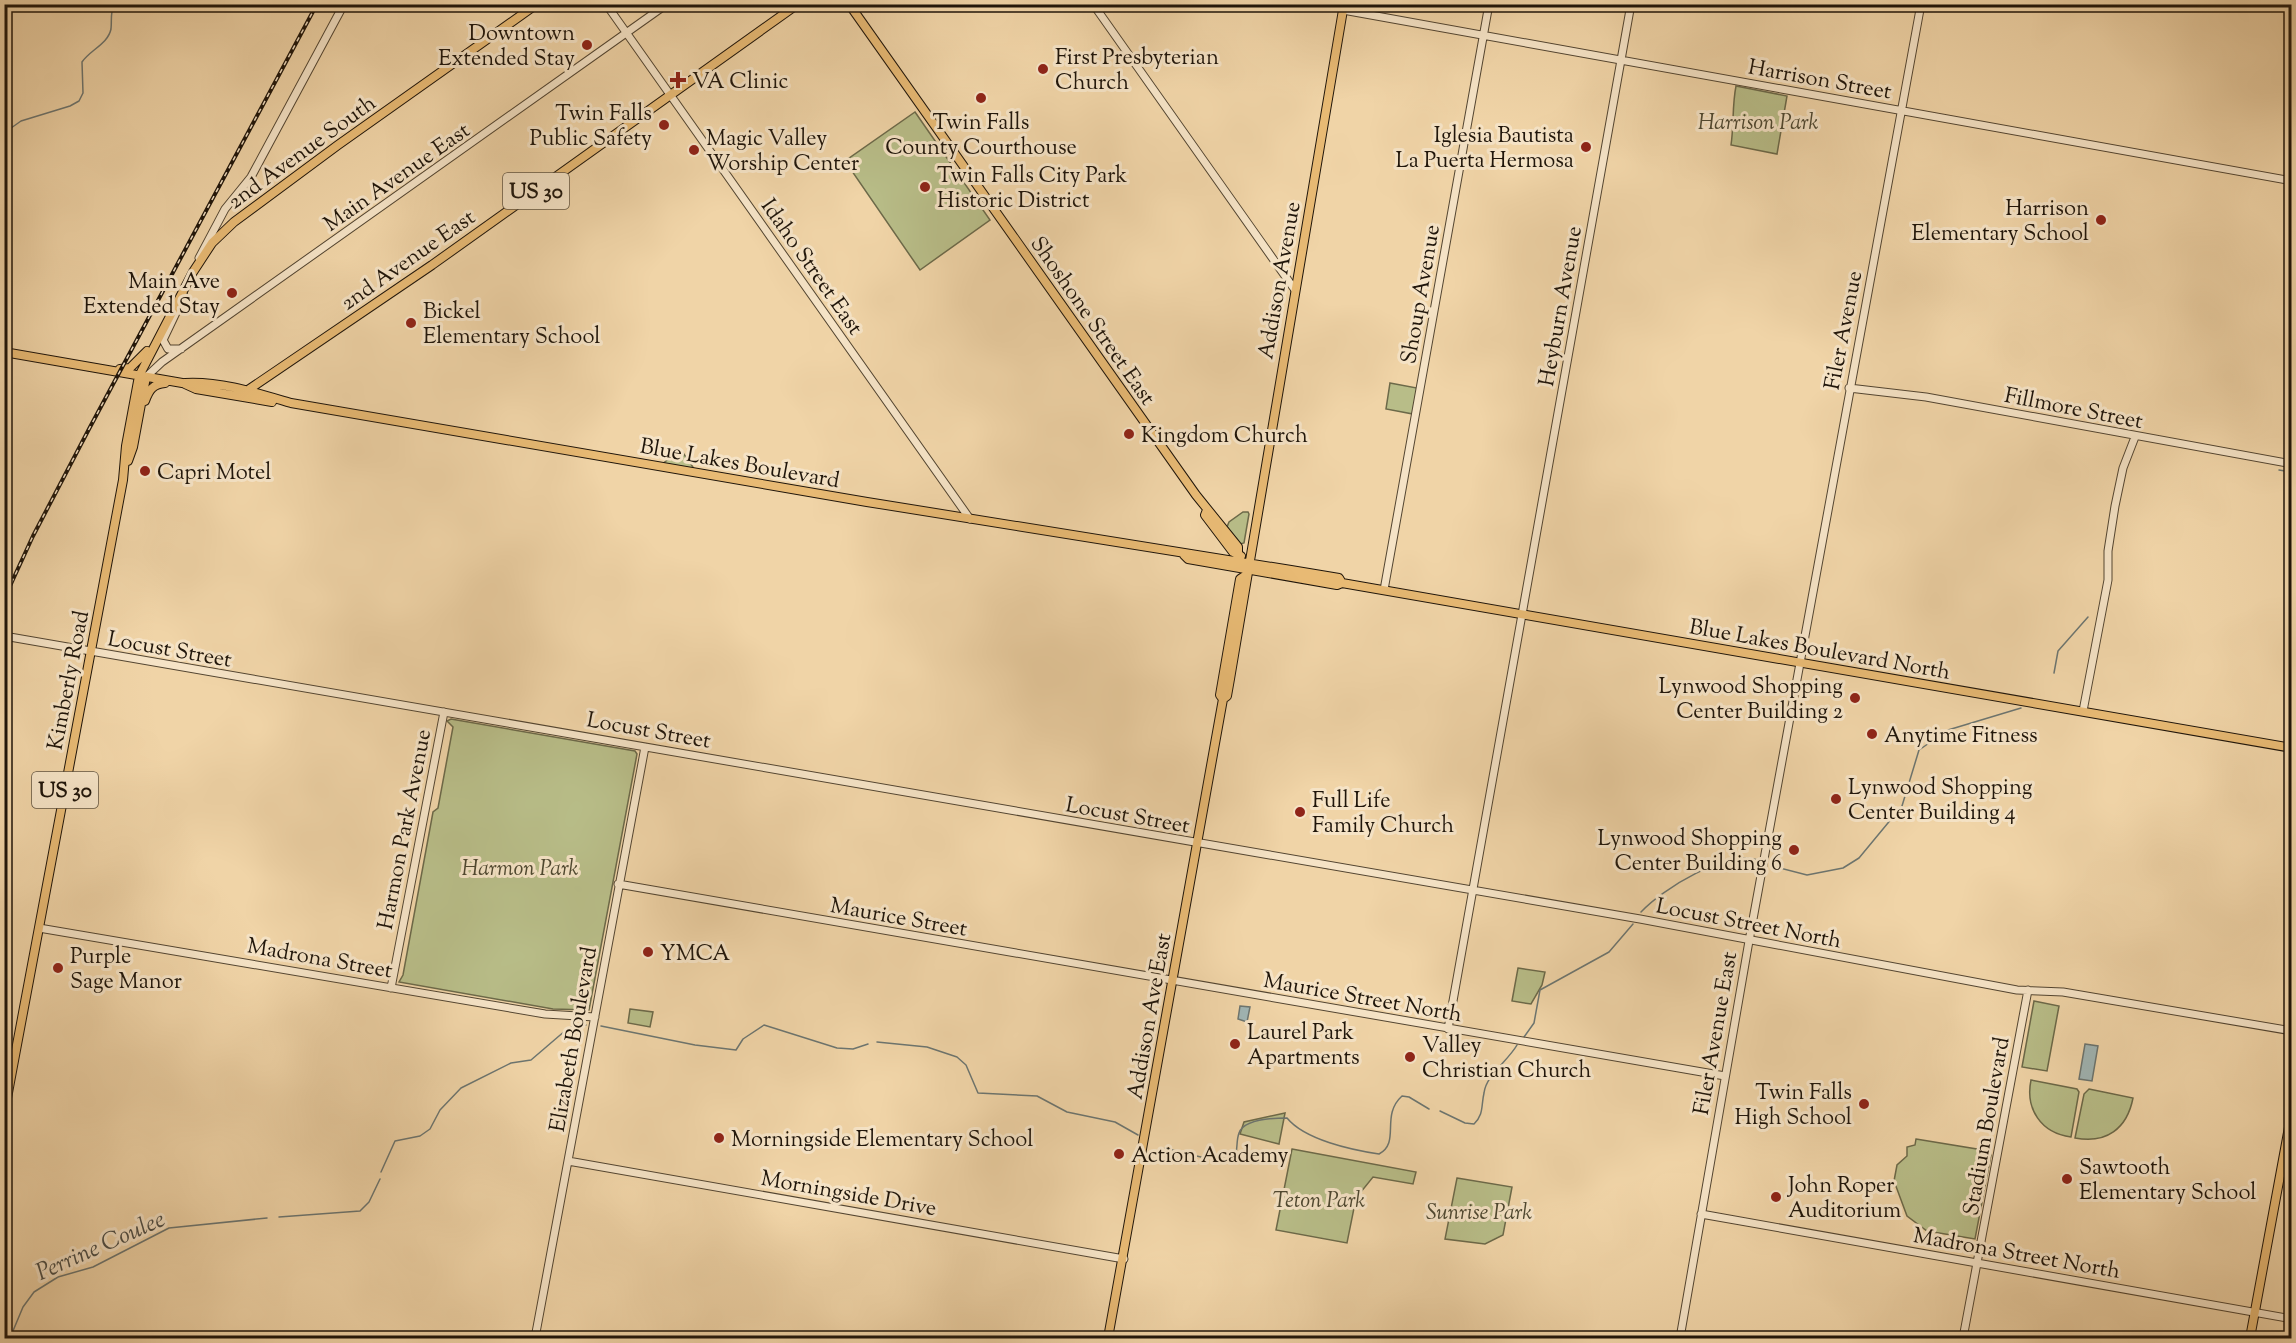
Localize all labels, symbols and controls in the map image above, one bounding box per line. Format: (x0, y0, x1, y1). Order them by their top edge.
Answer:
place label: Downtown Extended Stay (438, 19, 575, 76)
marker: Downtown Extended Stay (580, 38, 594, 52)
place label: First Presbyterian Church (1055, 43, 1219, 100)
street label: Harrison Street (1745, 53, 1894, 109)
marker: First Presbyterian Church (1036, 62, 1050, 76)
place label: VA Clinic (692, 67, 788, 99)
marker: VA Clinic (669, 71, 687, 89)
street label: 2nd Avenue South (222, 89, 384, 218)
marker: Twin Falls County Courthouse (974, 91, 988, 105)
place label: Twin Falls Public Safety (530, 99, 652, 156)
place label: Twin Falls County Courthouse (885, 108, 1077, 165)
park label: Harrison Park (1698, 108, 1818, 140)
street label: Main Avenue East (318, 116, 478, 241)
marker: Twin Falls Public Safety (657, 118, 671, 132)
place label: Iglesia Bautista La Puerta Hermosa (1396, 121, 1574, 178)
place label: Magic Valley Worship Center (706, 124, 859, 181)
marker: Iglesia Bautista La Puerta Hermosa (1579, 140, 1593, 154)
marker: Magic Valley Worship Center (687, 143, 701, 157)
place label: Twin Falls City Park Historic District (937, 161, 1127, 218)
road number: US 30 (503, 173, 569, 209)
marker: Twin Falls City Park Historic District (918, 180, 932, 194)
street label: Idaho Street East (751, 193, 870, 343)
place label: Harrison Elementary School (1912, 194, 2089, 251)
street label: Addison Avenue (1251, 199, 1311, 362)
street label: 2nd Avenue East (335, 203, 483, 320)
marker: Harrison Elementary School (2094, 213, 2108, 227)
street label: Shoup Avenue (1394, 222, 1450, 367)
street label: Heyburn Avenue (1532, 224, 1592, 389)
street label: Shoshone Street East (1021, 231, 1162, 413)
place label: Main Ave Extended Stay (83, 267, 220, 324)
street label: Filer Avenue (1818, 268, 1872, 393)
marker: Main Ave Extended Stay (225, 286, 239, 300)
place label: Bickel Elementary School (423, 297, 600, 354)
marker: Bickel Elementary School (404, 316, 418, 330)
street label: Fillmore Street (2001, 381, 2146, 439)
place label: Kingdom Church (1141, 421, 1308, 453)
marker: Kingdom Church (1122, 427, 1136, 441)
street label: Blue Lakes Boulevard (637, 432, 842, 498)
place label: Capri Motel (157, 458, 271, 490)
marker: Capri Motel (138, 464, 152, 478)
street label: Kimberly Road (41, 608, 99, 753)
street label: Blue Lakes Boulevard North (1686, 612, 1953, 690)
street label: Locust Street (105, 624, 235, 678)
place label: Lynwood Shopping Center Building 2 (1658, 672, 1843, 729)
marker: Lynwood Shopping Center Building 2 (1848, 691, 1862, 705)
street label: Locust Street (584, 705, 714, 759)
place label: Anytime Fitness (1884, 721, 2038, 753)
street label: Harmon Park Avenue (371, 727, 441, 932)
marker: Anytime Fitness (1865, 727, 1879, 741)
road number: US 30 (32, 772, 98, 808)
place label: Lynwood Shopping Center Building 4 (1848, 773, 2033, 830)
place label: Full Life Family Church (1312, 786, 1454, 843)
street label: Locust Street (1063, 790, 1193, 844)
marker: Lynwood Shopping Center Building 4 (1829, 792, 1843, 806)
marker: Full Life Family Church (1293, 805, 1307, 819)
place label: Lynwood Shopping Center Building 6 (1597, 824, 1782, 881)
marker: Lynwood Shopping Center Building 6 (1787, 843, 1801, 857)
park label: Harmon Park (461, 854, 579, 886)
street label: Maurice Street (827, 891, 970, 947)
street label: Locust Street North (1653, 891, 1844, 959)
street label: Addison Ave East (1121, 930, 1181, 1102)
street label: Madrona Street (244, 931, 395, 989)
place label: YMCA (660, 939, 730, 971)
place label: Purple Sage Manor (70, 942, 182, 999)
street label: Elizabeth Boulevard (543, 944, 607, 1135)
marker: YMCA (641, 945, 655, 959)
street label: Filer Avenue East (1687, 949, 1747, 1118)
marker: Purple Sage Manor (51, 961, 65, 975)
street label: Maurice Street North (1260, 966, 1465, 1032)
place label: Laurel Park Apartments (1247, 1018, 1360, 1075)
place label: Valley Christian Church (1422, 1031, 1591, 1088)
street label: Stadium Boulevard (1956, 1035, 2019, 1218)
marker: Laurel Park Apartments (1228, 1037, 1242, 1051)
marker: Valley Christian Church (1403, 1050, 1417, 1064)
place label: Twin Falls High School (1734, 1078, 1852, 1135)
marker: Twin Falls High School (1857, 1097, 1871, 1111)
place label: Morningside Elementary School (731, 1125, 1033, 1157)
marker: Morningside Elementary School (712, 1131, 726, 1145)
place label: Action Academy (1131, 1141, 1289, 1173)
marker: Action Academy (1112, 1147, 1126, 1161)
place label: Sawtooth Elementary School (2079, 1153, 2256, 1210)
street label: Morningside Drive (758, 1164, 939, 1226)
place label: John Roper Auditorium (1787, 1171, 1901, 1228)
marker: Sawtooth Elementary School (2060, 1172, 2074, 1186)
park label: Teton Park (1273, 1186, 1365, 1218)
marker: John Roper Auditorium (1769, 1190, 1783, 1204)
park label: Sunrise Park (1426, 1198, 1532, 1230)
water label: Perrine Coulee (31, 1203, 171, 1290)
street label: Madrona Street North (1910, 1221, 2123, 1289)

